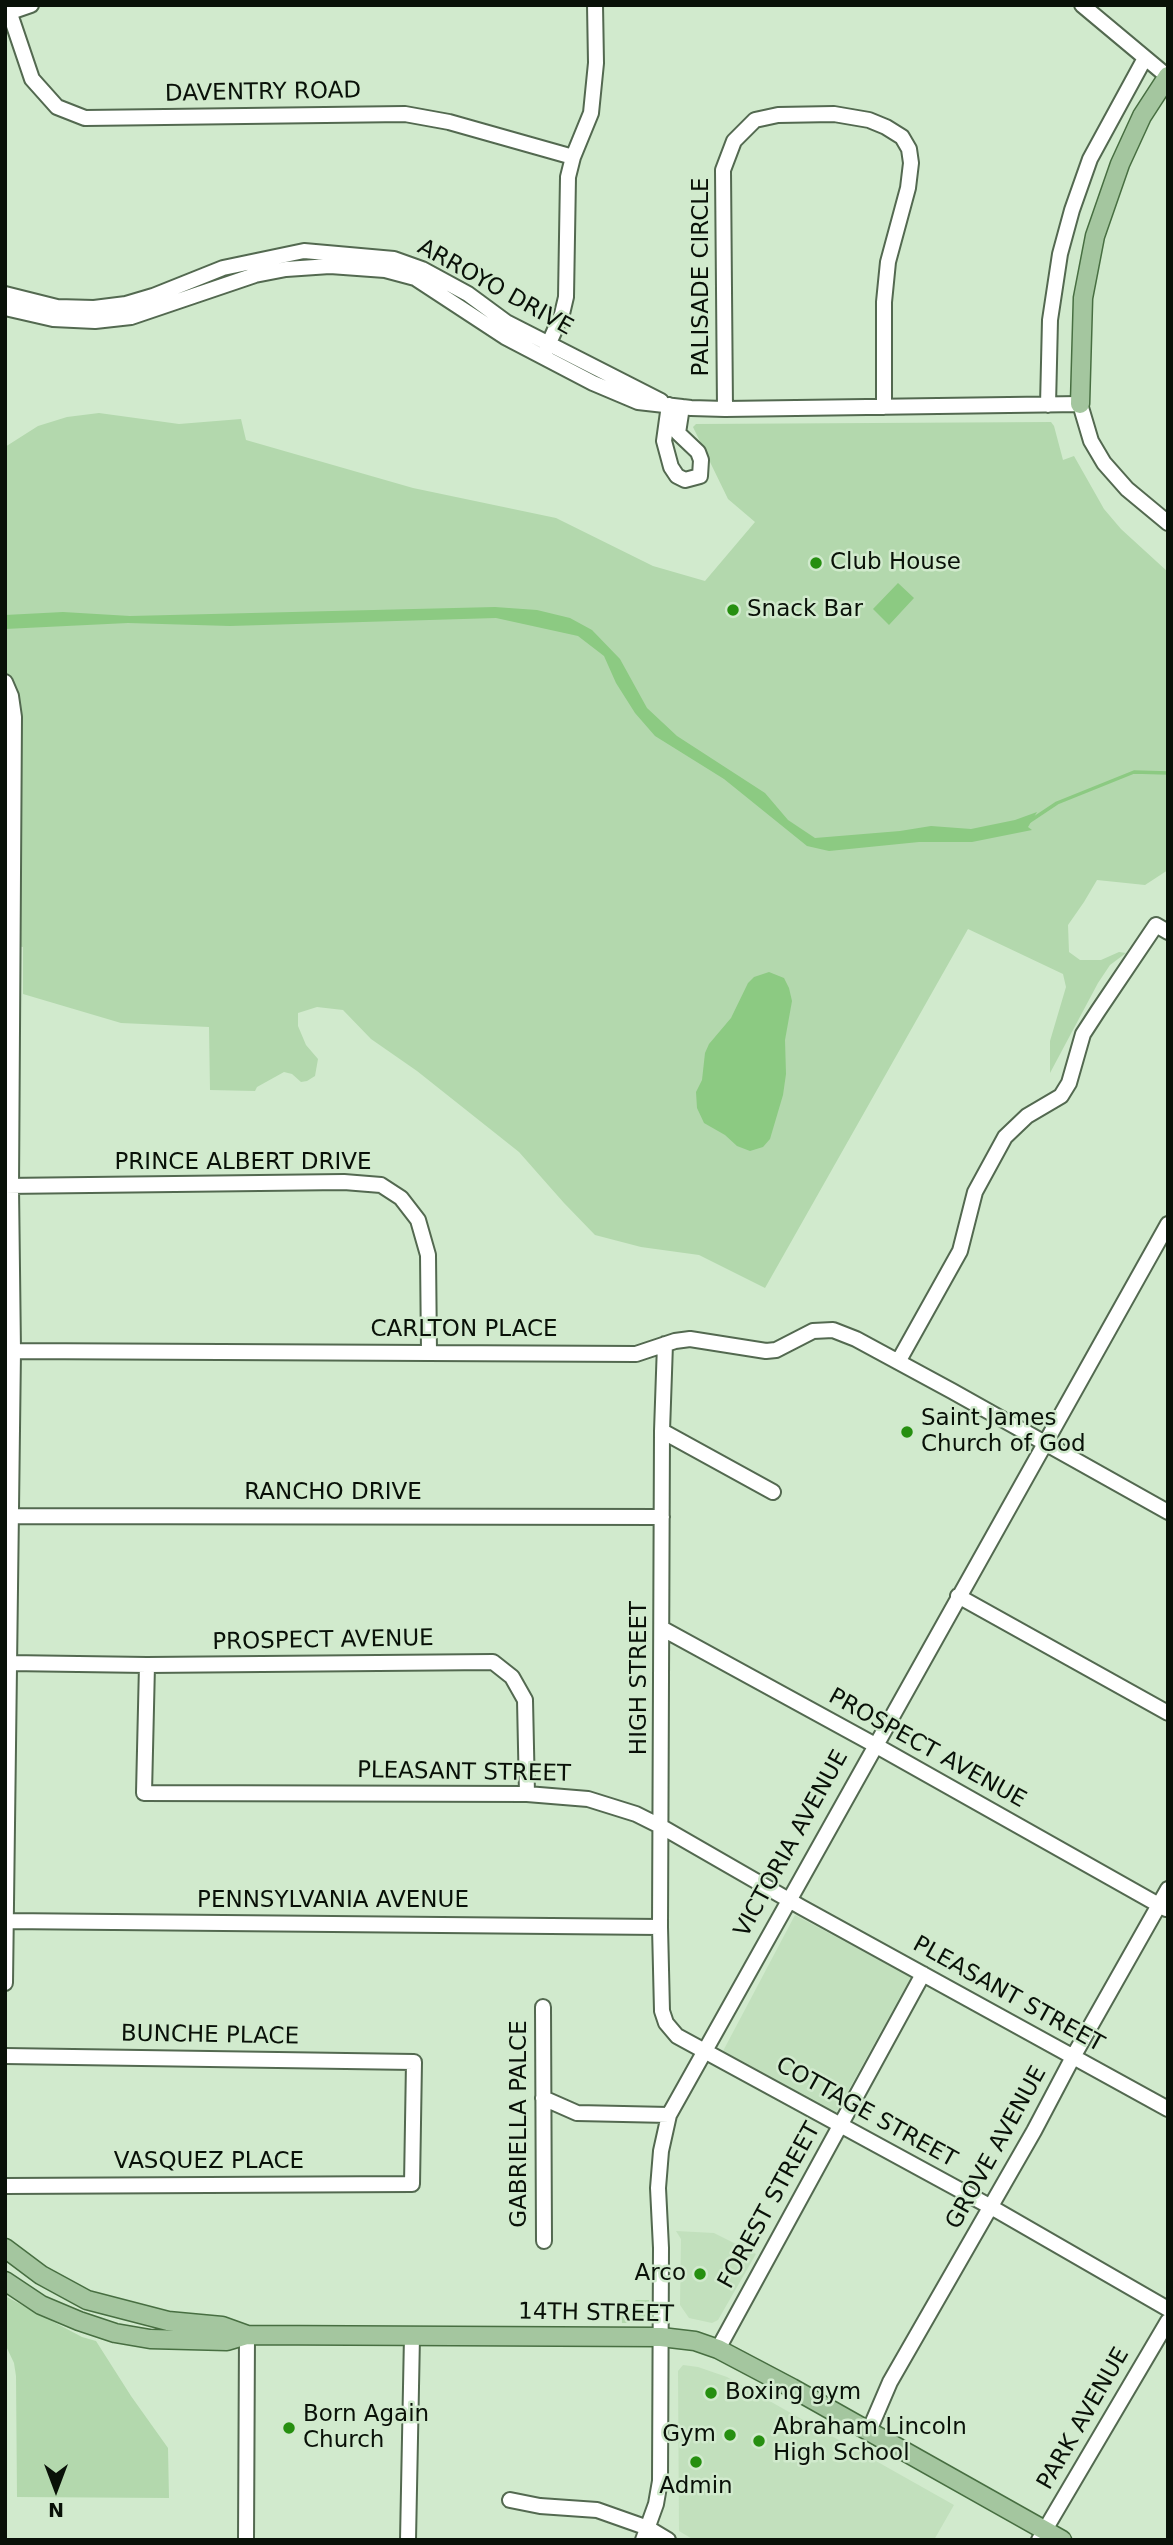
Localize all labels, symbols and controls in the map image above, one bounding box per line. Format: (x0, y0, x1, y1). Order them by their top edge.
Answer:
street label: DAVENTRY ROAD (165, 77, 361, 109)
street label: PALISADE CIRCLE (688, 177, 716, 377)
street label: ARROYO DRIVE (412, 234, 578, 342)
place label: Club House (830, 549, 961, 577)
marker: Club House (808, 555, 824, 571)
place label: Snack Bar (747, 596, 863, 624)
marker: Snack Bar (725, 602, 741, 618)
street label: PRINCE ALBERT DRIVE (114, 1149, 372, 1177)
street label: CARLTON PLACE (370, 1316, 558, 1344)
place label: Saint James Church of God (921, 1405, 1086, 1459)
marker: Saint James Church of God (899, 1424, 915, 1440)
street label: RANCHO DRIVE (244, 1479, 422, 1507)
street label: HIGH STREET (626, 1601, 654, 1755)
street label: PROSPECT AVENUE (212, 1625, 434, 1657)
street label: PROSPECT AVENUE (823, 1683, 1031, 1815)
street label: VICTORIA AVENUE (729, 1746, 855, 1942)
street label: PLEASANT STREET (357, 1757, 571, 1789)
street label: PENNSYLVANIA AVENUE (197, 1887, 469, 1915)
street label: PLEASANT STREET (908, 1931, 1108, 2059)
street label: GABRIELLA PALCE (506, 2020, 534, 2228)
street label: BUNCHE PLACE (121, 2021, 299, 2051)
street label: COTTAGE STREET (771, 2052, 961, 2174)
street label: GROVE AVENUE (941, 2062, 1053, 2234)
street label: FOREST STREET (713, 2118, 827, 2294)
street label: VASQUEZ PLACE (114, 2148, 304, 2176)
place label: Arco (635, 2260, 686, 2288)
marker: Arco (692, 2266, 708, 2282)
street label: 14TH STREET (518, 2299, 674, 2329)
street label: PARK AVENUE (1032, 2343, 1136, 2495)
place label: Boxing gym (725, 2379, 861, 2407)
marker: Boxing gym (703, 2385, 719, 2401)
place label: Born Again Church (303, 2401, 429, 2455)
place label: Abraham Lincoln High School (773, 2414, 967, 2468)
marker: Born Again Church (281, 2420, 297, 2436)
place label: Gym (662, 2421, 716, 2449)
marker: Gym (722, 2427, 738, 2443)
marker: Abraham Lincoln High School (751, 2433, 767, 2449)
north arrow (21, 2454, 91, 2524)
marker: Admin (688, 2454, 704, 2470)
place label: Admin (659, 2473, 733, 2501)
text: N (48, 2499, 64, 2521)

